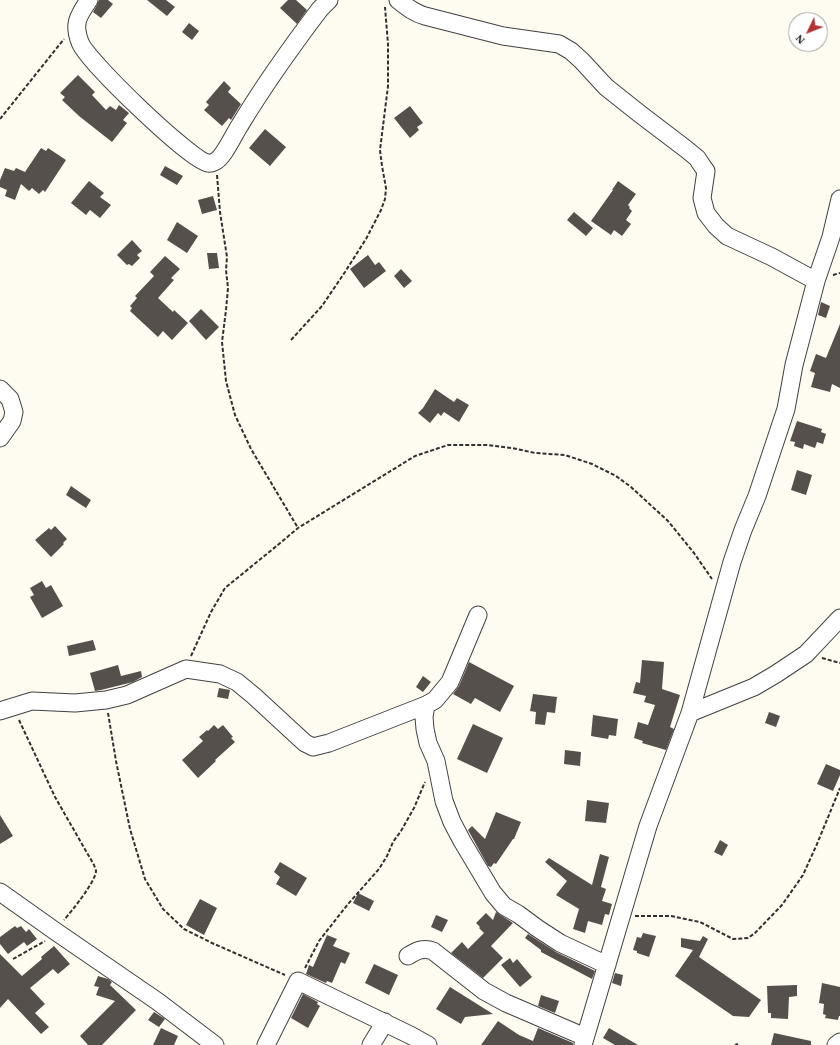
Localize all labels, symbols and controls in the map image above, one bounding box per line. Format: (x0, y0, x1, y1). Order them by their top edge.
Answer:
north arrow (788, 12, 828, 52)
text: N (793, 33, 807, 47)

